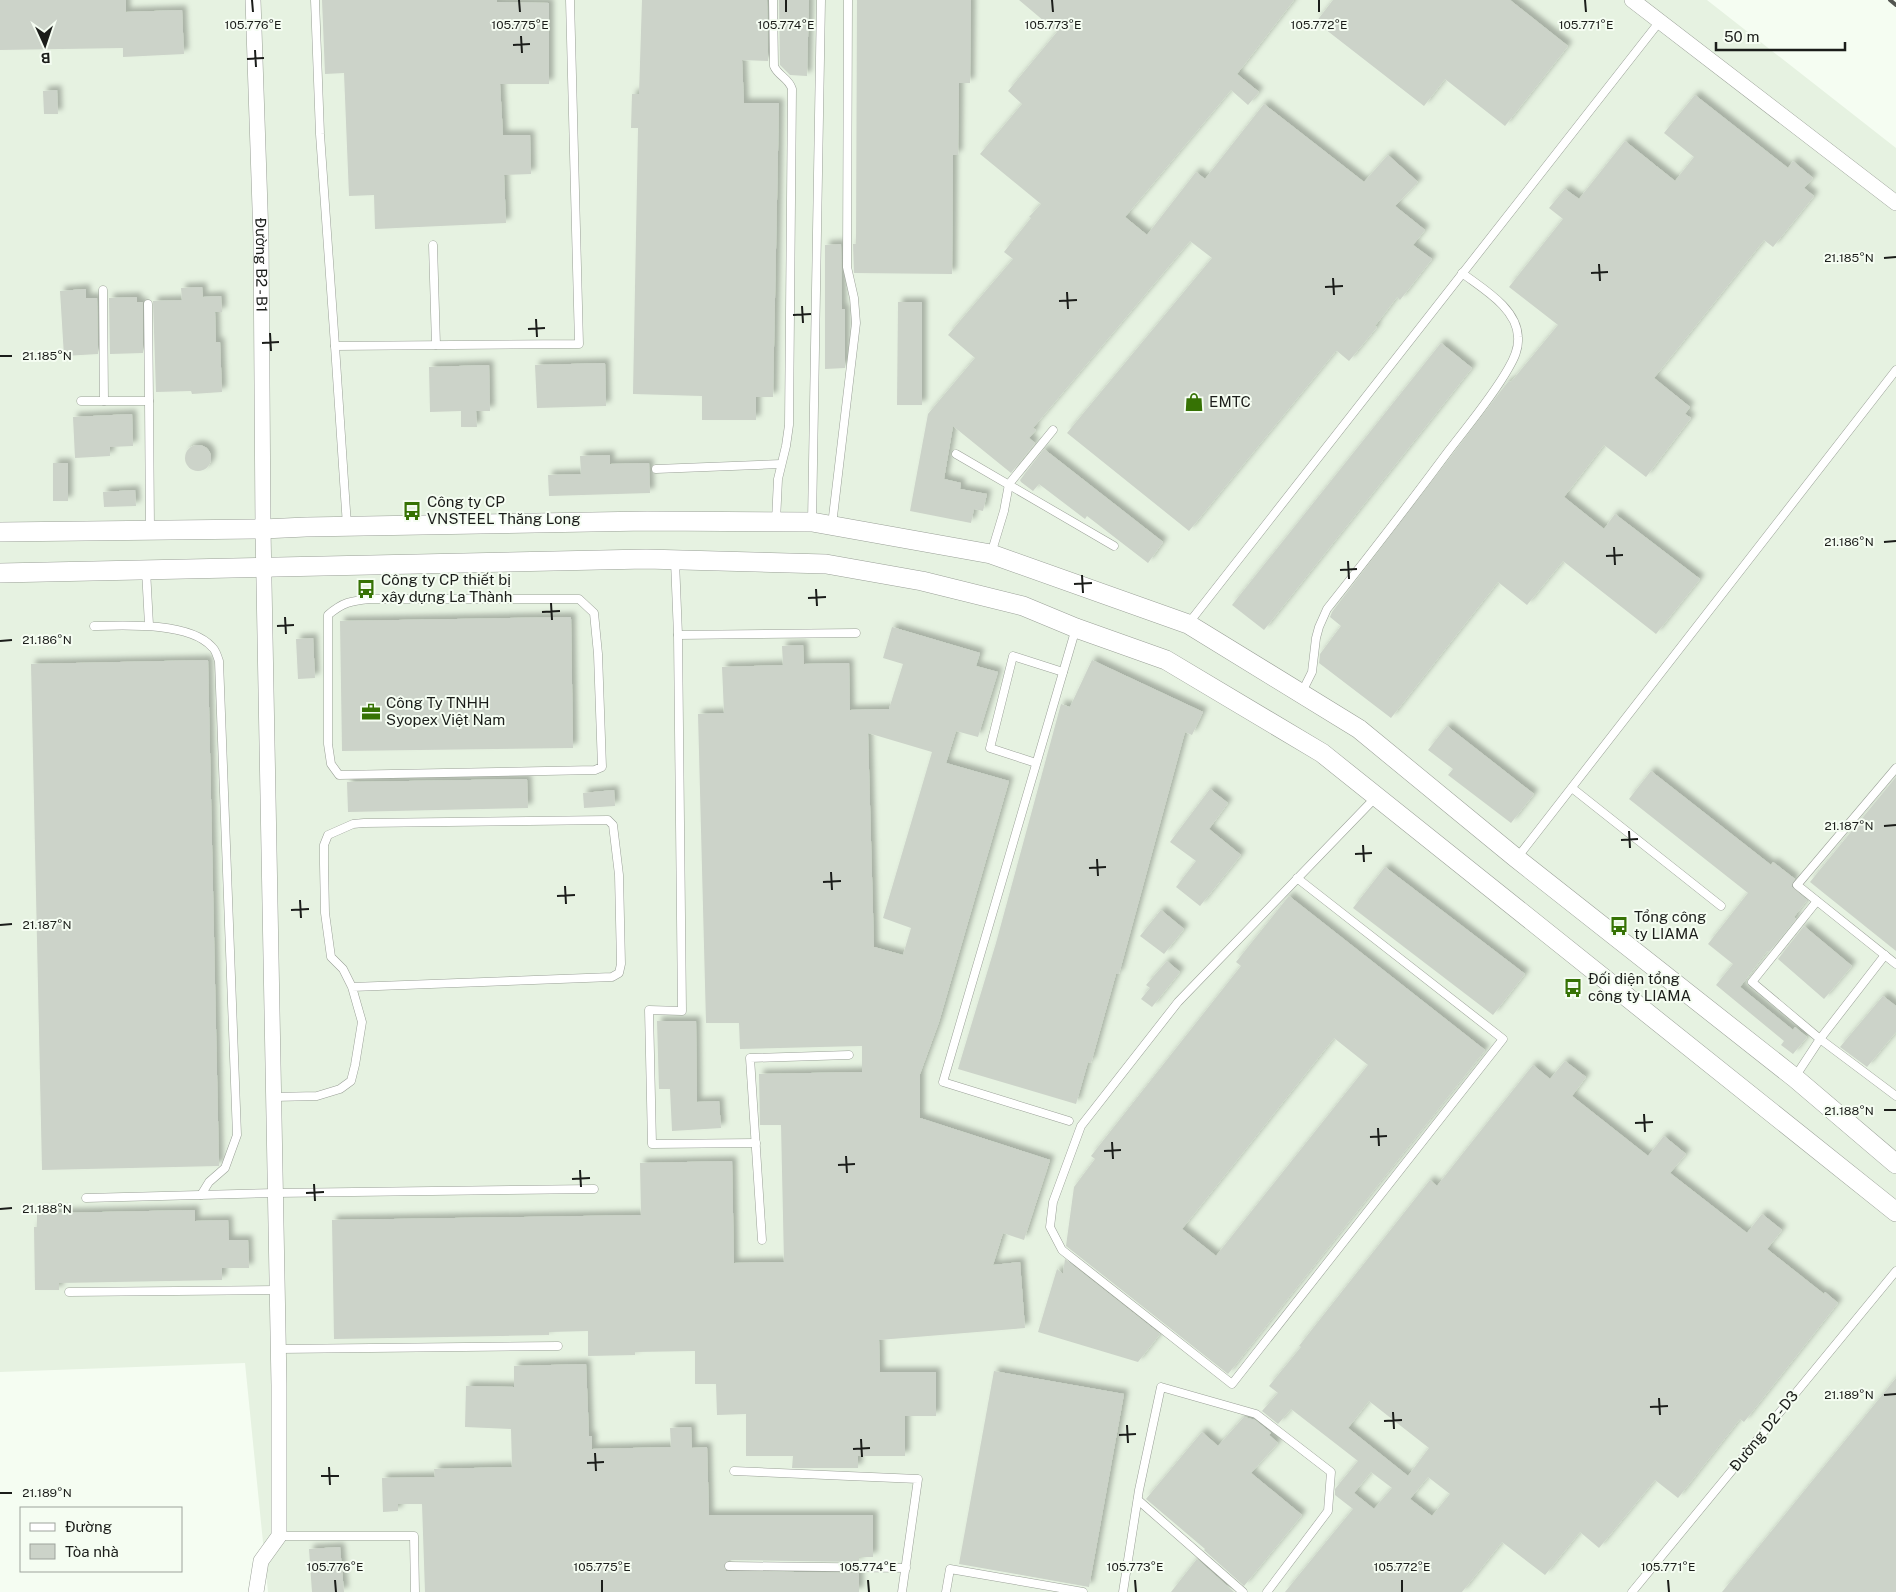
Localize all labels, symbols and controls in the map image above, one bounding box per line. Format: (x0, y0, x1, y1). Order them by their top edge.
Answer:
text: 105.776°E (225, 18, 281, 32)
text: 105.775°E (491, 18, 549, 32)
text: 105.774°E (758, 18, 814, 32)
text: 105.773°E (1025, 18, 1081, 32)
text: 105.772°E (1291, 18, 1347, 32)
text: 105.771°E (1559, 18, 1613, 32)
north arrow (20, 20, 70, 70)
scale bar (1716, 20, 1845, 52)
text: 50 m (1724, 28, 1759, 45)
text: B (40, 50, 51, 66)
street label: Đường B2 - B1 (252, 217, 271, 312)
text: 21.185°N (1824, 251, 1874, 265)
text: 21.185°N (22, 349, 72, 363)
shop icon: EMTC (1183, 391, 1205, 413)
place label: EMTC (1209, 393, 1251, 410)
place label: Công ty CP VNSTEEL Thăng Long (427, 493, 581, 527)
bus stop icon: Công ty CP VNSTEEL Thăng Long (401, 500, 423, 522)
text: 21.186°N (1824, 535, 1874, 549)
place label: Công ty CP thiết bị xây dựng La Thành (381, 571, 512, 605)
bus stop icon: Công ty CP thiết bị xây dựng La Thành (355, 578, 377, 600)
text: 21.186°N (22, 633, 72, 647)
place label: Công Ty TNHH Syopex Việt Nam (386, 694, 505, 728)
office icon: Công Ty TNHH Syopex Việt Nam (360, 701, 382, 723)
text: 21.187°N (1825, 819, 1873, 833)
place label: Tổng công ty LIAMA (1634, 908, 1706, 942)
bus stop icon: Tổng công ty LIAMA (1608, 915, 1630, 937)
text: 21.187°N (23, 918, 71, 932)
place label: Đối diện tổng công ty LIAMA (1588, 970, 1692, 1004)
bus stop icon: Đối diện tổng công ty LIAMA (1562, 977, 1584, 999)
text: 21.188°N (1824, 1104, 1874, 1118)
text: 21.188°N (22, 1202, 72, 1216)
street label: Đường D2 - D3 (1726, 1387, 1801, 1474)
text: 21.189°N (1824, 1388, 1874, 1402)
text: 21.189°N (22, 1486, 72, 1500)
legend (20, 1507, 182, 1572)
text: Đường (65, 1518, 112, 1535)
text: Tòa nhà (65, 1543, 119, 1560)
text: 105.776°E (307, 1560, 363, 1574)
text: 105.775°E (573, 1560, 631, 1574)
text: 105.774°E (840, 1560, 896, 1574)
text: 105.773°E (1107, 1560, 1163, 1574)
text: 105.772°E (1374, 1560, 1430, 1574)
text: 105.771°E (1641, 1560, 1695, 1574)

